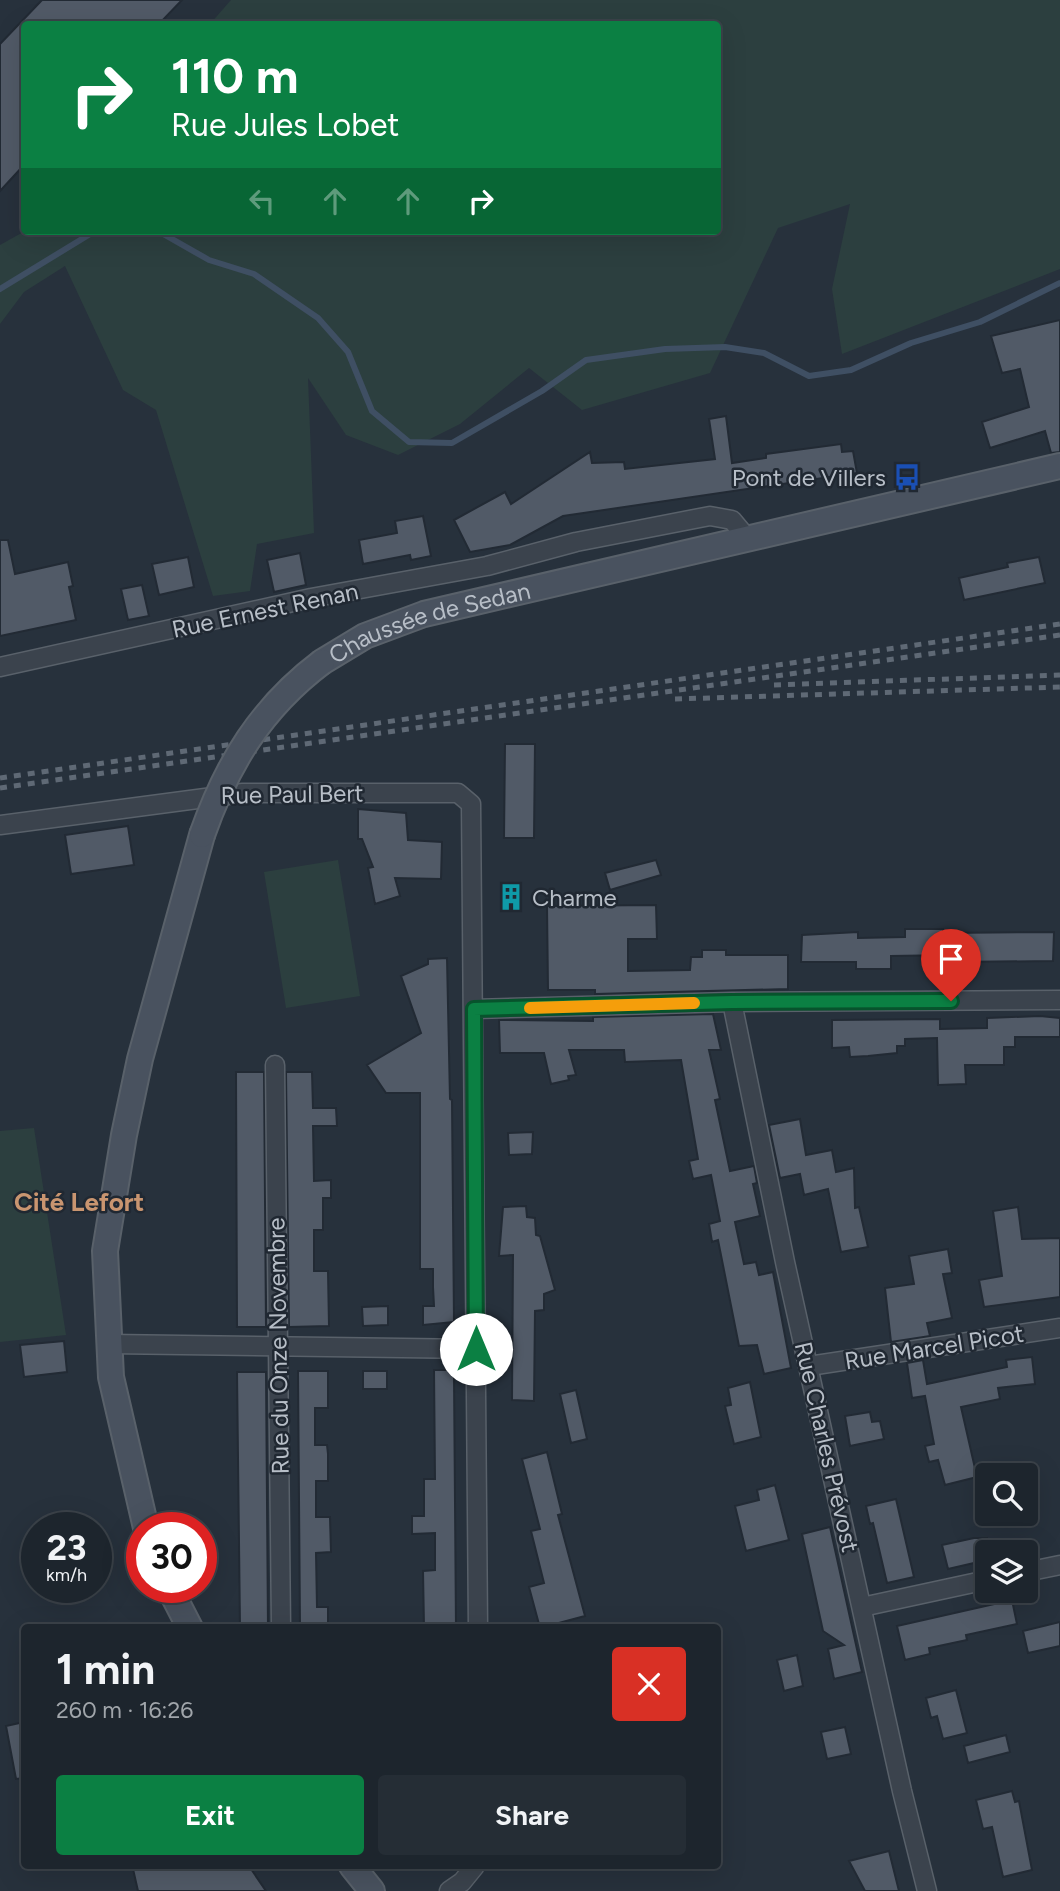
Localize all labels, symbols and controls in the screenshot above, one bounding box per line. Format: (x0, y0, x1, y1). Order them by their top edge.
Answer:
text: 110 m (171, 46, 299, 105)
icon: right (56, 49, 147, 140)
text: Rue Jules Lobet (171, 106, 399, 144)
icon: left (243, 182, 281, 220)
icon: ahead (316, 182, 354, 220)
icon: ahead (389, 182, 427, 220)
icon: right (462, 182, 500, 220)
bus stop icon: Pont de Villers (892, 462, 922, 492)
place label: Pont de Villers (732, 463, 886, 492)
street label: Chaussée de Sedan (323, 575, 533, 669)
street label: Rue Ernest Renan (169, 576, 361, 644)
street label: Rue Paul Bert (220, 778, 364, 810)
building icon: Charme (496, 882, 526, 912)
place label: Charme (532, 883, 617, 912)
pin (921, 929, 981, 1001)
icon: arrive (932, 940, 970, 978)
district label: Cité Lefort (14, 1186, 144, 1218)
street label: Rue du Onze Novembre (261, 1217, 295, 1475)
position arrow (439, 1312, 513, 1386)
street label: Rue Marcel Picot (842, 1319, 1026, 1375)
street label: Rue Charles Prévost (789, 1339, 865, 1555)
map controls (975, 1463, 1038, 1603)
button: search (975, 1463, 1038, 1526)
speed limit sign: 30 (126, 1512, 217, 1603)
text: 23 (47, 1527, 86, 1569)
button: layers (975, 1540, 1038, 1603)
text: km/h (46, 1564, 87, 1586)
text: 1 min (56, 1644, 155, 1695)
button: close (612, 1647, 686, 1721)
text: 260 m · 16:26 (56, 1696, 193, 1724)
button: Exit (56, 1775, 364, 1855)
button: Share (378, 1775, 686, 1855)

